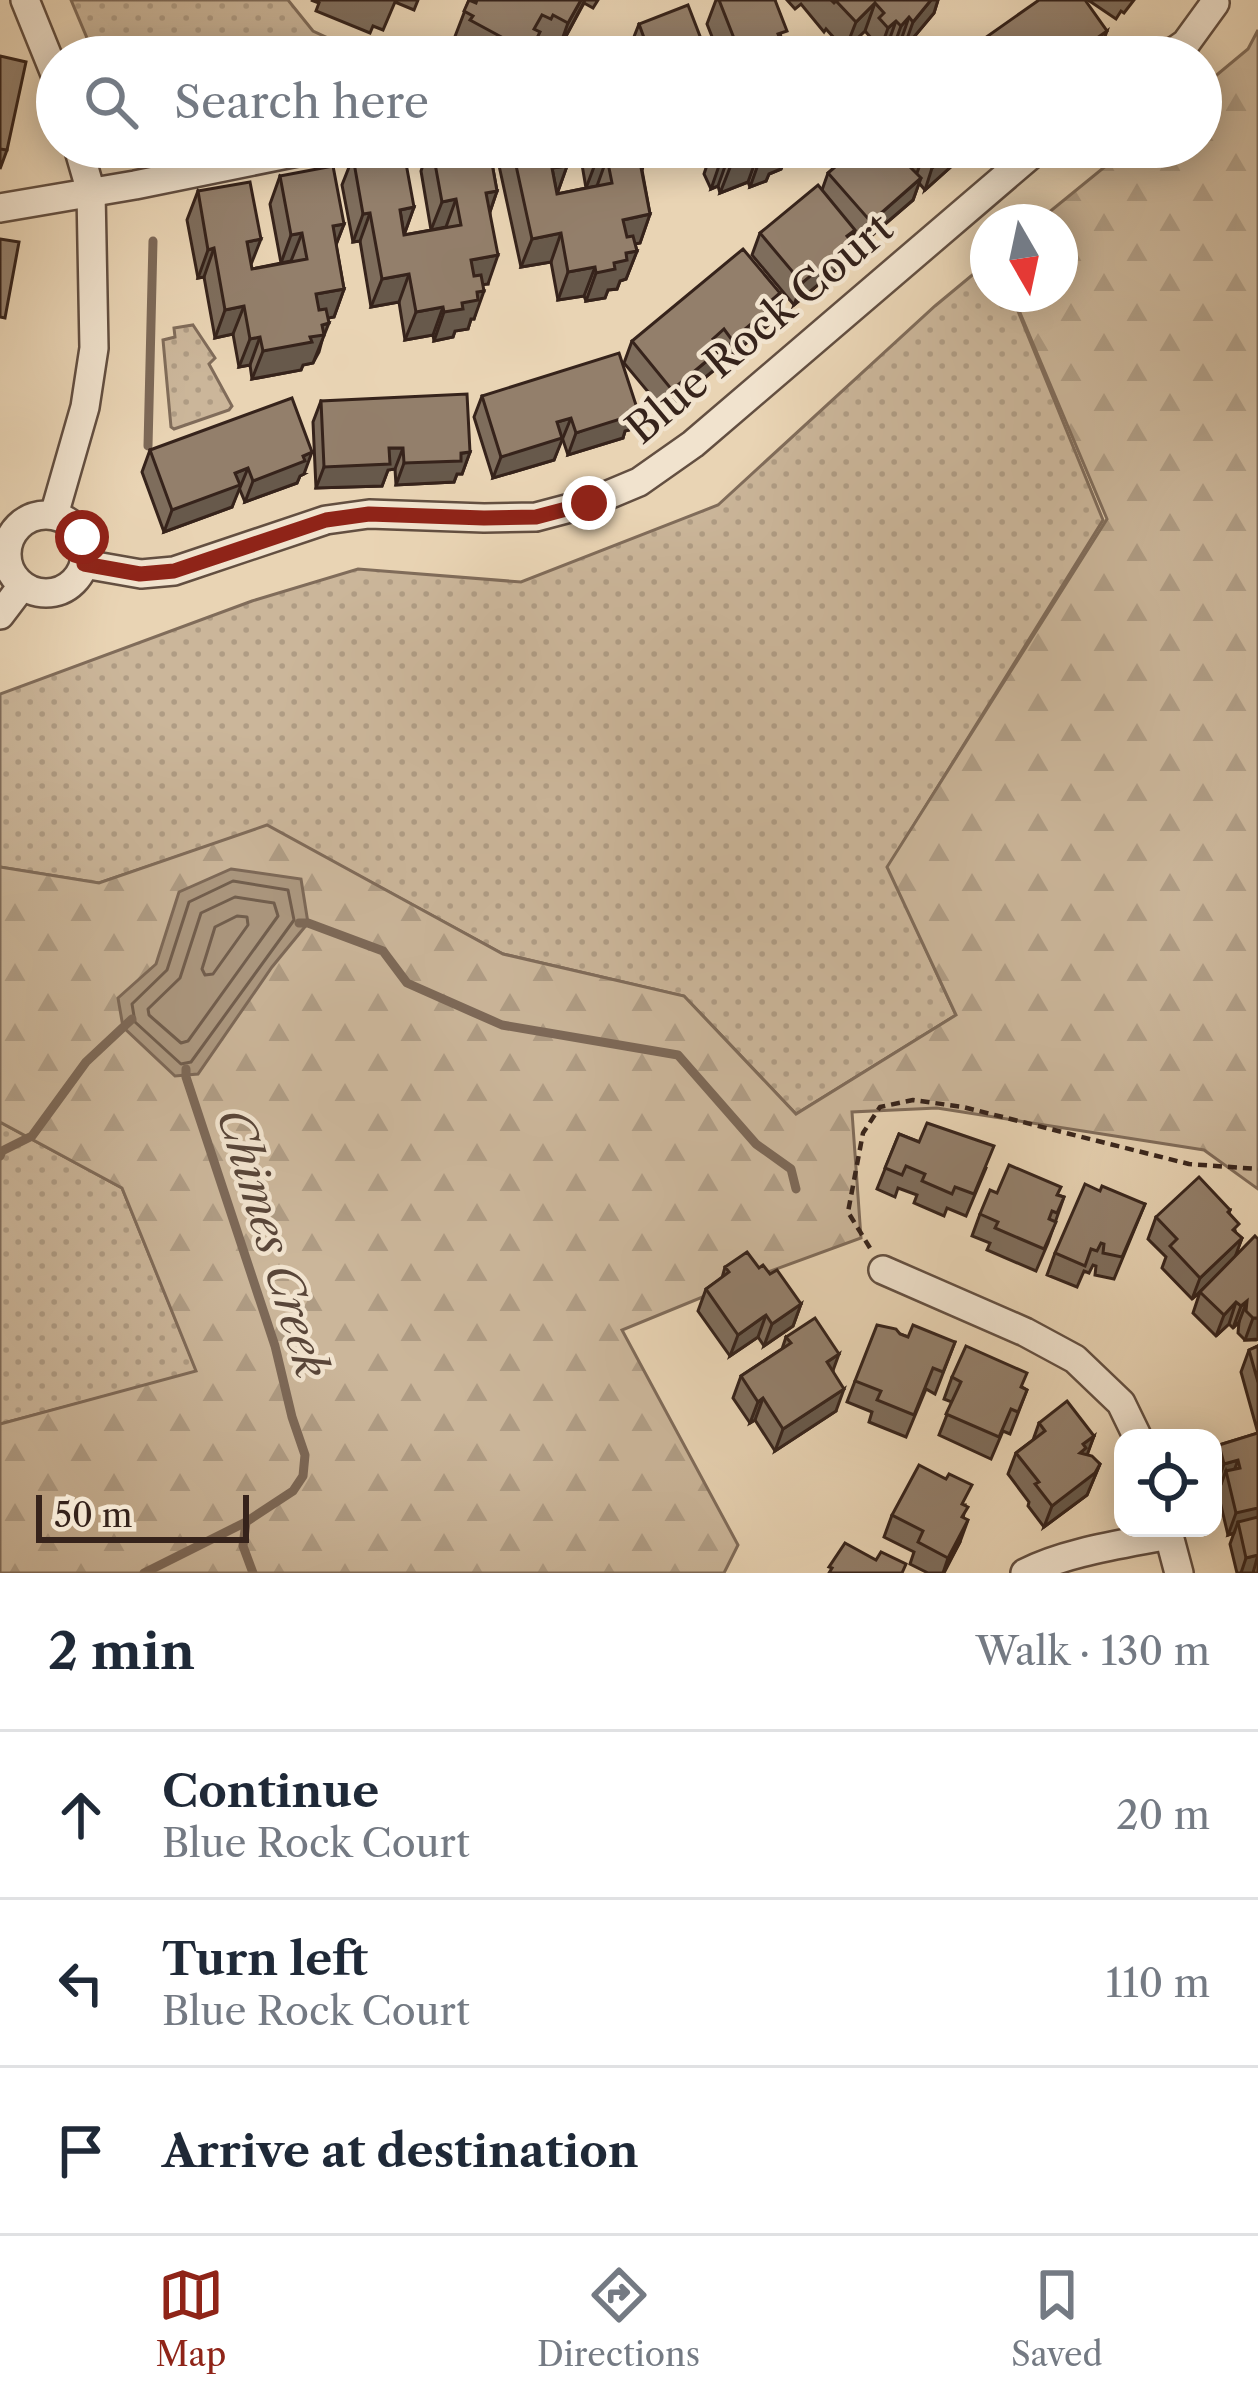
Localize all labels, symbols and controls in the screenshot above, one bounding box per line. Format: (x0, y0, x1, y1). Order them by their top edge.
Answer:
search box (36, 36, 1222, 168)
icon: search (78, 69, 144, 135)
text: Search here (174, 74, 429, 130)
street label: Blue Rock Court (615, 201, 903, 454)
north arrow (970, 204, 1078, 312)
route end (562, 476, 616, 530)
route start (55, 510, 109, 564)
water label: Chimes Creek (205, 1101, 341, 1385)
map controls (1114, 1429, 1222, 1537)
button: locate (1114, 1429, 1222, 1537)
scale bar (36, 1489, 249, 1542)
text: 50 m (54, 1495, 132, 1536)
text: 2 min (48, 1620, 195, 1682)
text: Walk · 130 m (976, 1627, 1210, 1675)
text: Continue (162, 1763, 379, 1819)
icon: ahead (48, 1782, 114, 1848)
text: 20 m (1116, 1791, 1210, 1839)
text: Blue Rock Court (162, 1819, 470, 1867)
text: Turn left (162, 1931, 368, 1987)
icon: left (48, 1950, 114, 2016)
text: 110 m (1106, 1959, 1210, 2007)
text: Blue Rock Court (162, 1987, 470, 2035)
icon: arrive (48, 2118, 114, 2184)
text: Arrive at destination (162, 2123, 639, 2179)
tab: Map (155, 2262, 226, 2375)
tab: Directions (537, 2262, 700, 2375)
tab: Saved (1011, 2262, 1103, 2375)

